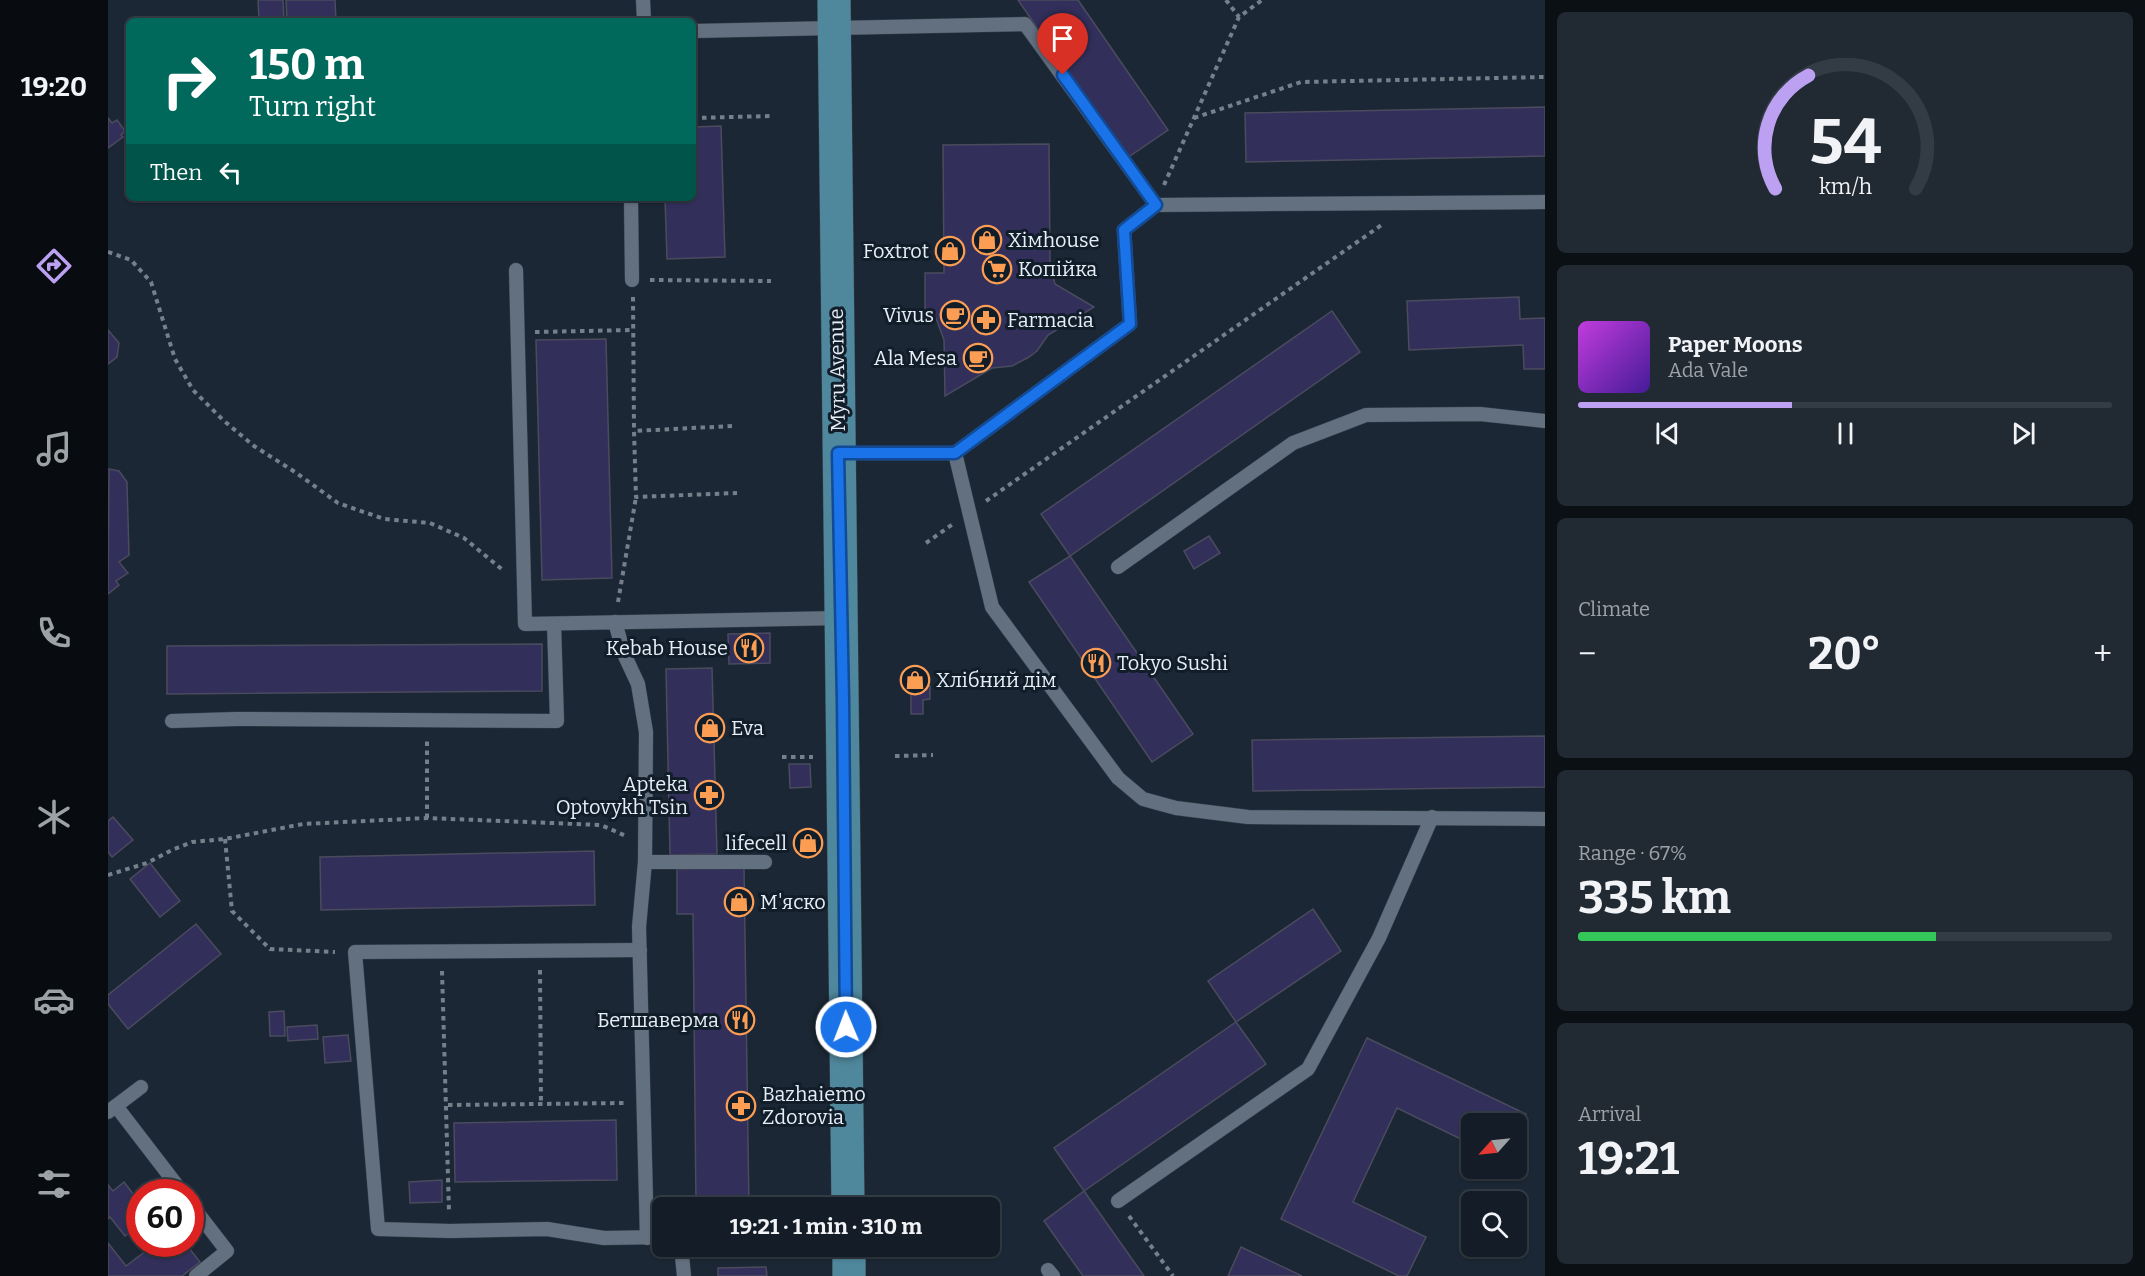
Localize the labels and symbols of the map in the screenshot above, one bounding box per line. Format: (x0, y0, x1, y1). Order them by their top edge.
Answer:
pin (1037, 13, 1088, 75)
shop icon: Хімhouse (971, 224, 1003, 256)
place label: Хімhouse (1008, 228, 1099, 252)
shop icon: Foxtrot (934, 235, 966, 267)
place label: Foxtrot (863, 239, 929, 263)
supermarket icon: Копійка (981, 253, 1013, 285)
place label: Копійка (1018, 257, 1097, 281)
cafe icon: Vivus (939, 299, 971, 331)
place label: Vivus (883, 303, 934, 327)
pharmacy icon: Farmacia (970, 304, 1002, 336)
street label: Myru Avenue (824, 308, 850, 432)
place label: Farmacia (1007, 308, 1094, 332)
cafe icon: Ala Mesa (962, 342, 994, 374)
place label: Ala Mesa (874, 346, 957, 370)
restaurant icon: Kebab House (733, 632, 765, 664)
place label: Kebab House (606, 636, 728, 660)
restaurant icon: Tokyo Sushi (1080, 647, 1112, 679)
place label: Tokyo Sushi (1117, 651, 1228, 675)
shop icon: Хлібний дім (899, 664, 931, 696)
place label: Хлібний дім (936, 668, 1056, 692)
shop icon: Eva (694, 712, 726, 744)
place label: Eva (731, 716, 764, 740)
place label: Apteka Optovykh Tsin (556, 772, 688, 819)
pharmacy icon: Apteka Optovykh Tsin (693, 779, 725, 811)
shop icon: lifecell (792, 827, 824, 859)
place label: lifecell (725, 831, 787, 855)
shop icon: М'яско (723, 886, 755, 918)
place label: М'яско (760, 890, 826, 914)
position arrow (814, 995, 878, 1059)
restaurant icon: Бетшаверма (724, 1004, 756, 1036)
place label: Бетшаверма (597, 1008, 719, 1032)
place label: Bazhaiemo Zdorovia (762, 1082, 866, 1129)
pharmacy icon: Bazhaiemo Zdorovia (725, 1090, 757, 1122)
north arrow (1461, 1113, 1527, 1179)
speed limit sign: 60 (126, 1179, 204, 1257)

